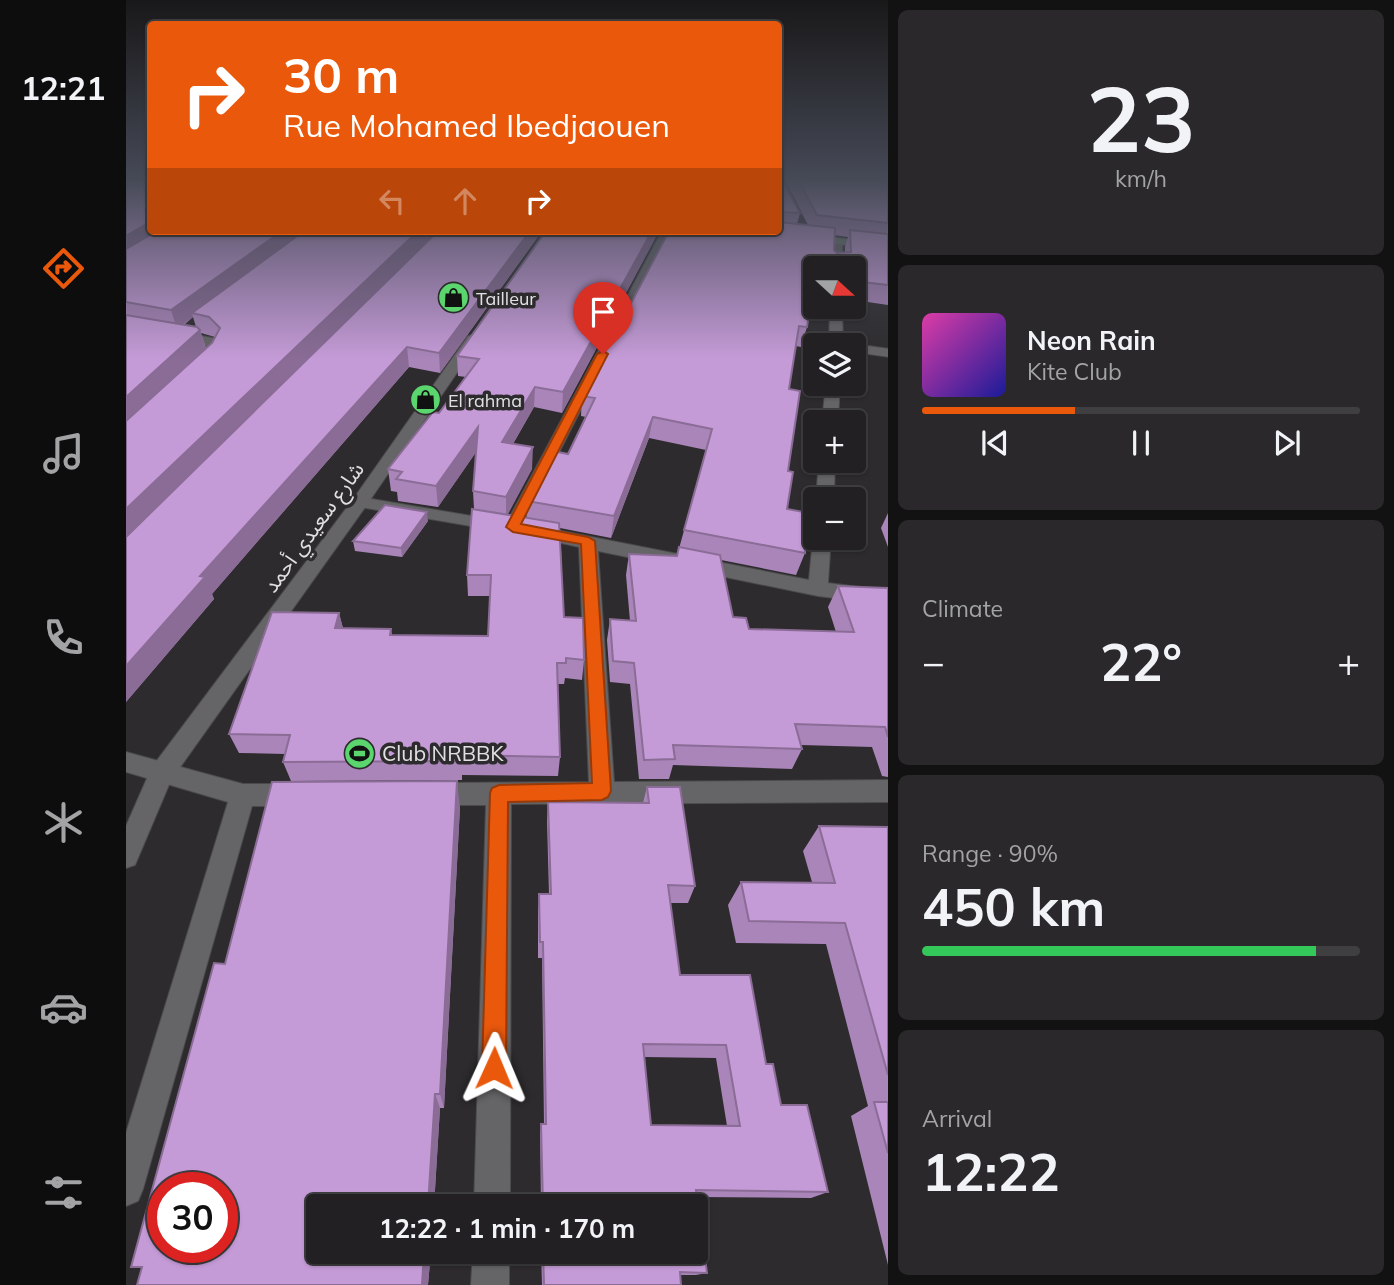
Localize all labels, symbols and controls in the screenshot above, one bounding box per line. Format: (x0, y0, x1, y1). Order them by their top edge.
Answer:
text: 30 m (283, 44, 399, 105)
icon: right (168, 49, 259, 140)
text: 23 (1086, 61, 1196, 175)
text: 12:21 (21, 68, 105, 108)
text: Rue Mohamed Ibedjaouen (283, 105, 670, 145)
text: km/h (1115, 164, 1167, 193)
icon: left (373, 182, 411, 220)
icon: ahead (446, 182, 484, 220)
icon: right (519, 182, 557, 220)
icon: directions (39, 244, 88, 293)
north arrow (803, 256, 866, 318)
map controls (803, 256, 866, 550)
shop icon: Tailleur (436, 281, 470, 315)
pin (573, 282, 633, 354)
place label: Tailleur (476, 287, 536, 310)
icon: arrive (584, 293, 622, 331)
text: Neon Rain (1027, 324, 1156, 357)
button: layers (803, 333, 866, 396)
text: Kite Club (1027, 357, 1122, 386)
shop icon: El rahma (408, 383, 442, 417)
place label: El rahma (448, 389, 522, 412)
button: + (803, 410, 866, 473)
icon: previous (976, 424, 1014, 462)
icon: pause (1122, 424, 1160, 462)
icon: next (1268, 424, 1306, 462)
icon: music (39, 429, 88, 478)
street label: شارع سعيدي أحمد (257, 457, 372, 600)
button: − (803, 487, 866, 550)
text: Climate (922, 594, 1003, 623)
icon: phone (39, 613, 88, 662)
text: 22° (1100, 629, 1182, 694)
text: − (922, 638, 945, 686)
text: + (1337, 638, 1360, 686)
sports icon: Club NRBBK (342, 736, 376, 770)
place label: Club NRBBK (382, 740, 504, 766)
icon: climate (39, 798, 88, 847)
text: Range · 90% (922, 839, 1058, 868)
text: 450 km (922, 874, 1105, 939)
icon: car (39, 983, 88, 1032)
position arrow (457, 1031, 531, 1105)
text: Arrival (922, 1104, 992, 1133)
text: 12:22 (922, 1139, 1060, 1204)
icon: filters (39, 1168, 88, 1217)
speed limit sign: 30 (147, 1172, 238, 1263)
text: 12:22 · 1 min · 170 m (379, 1212, 635, 1245)

